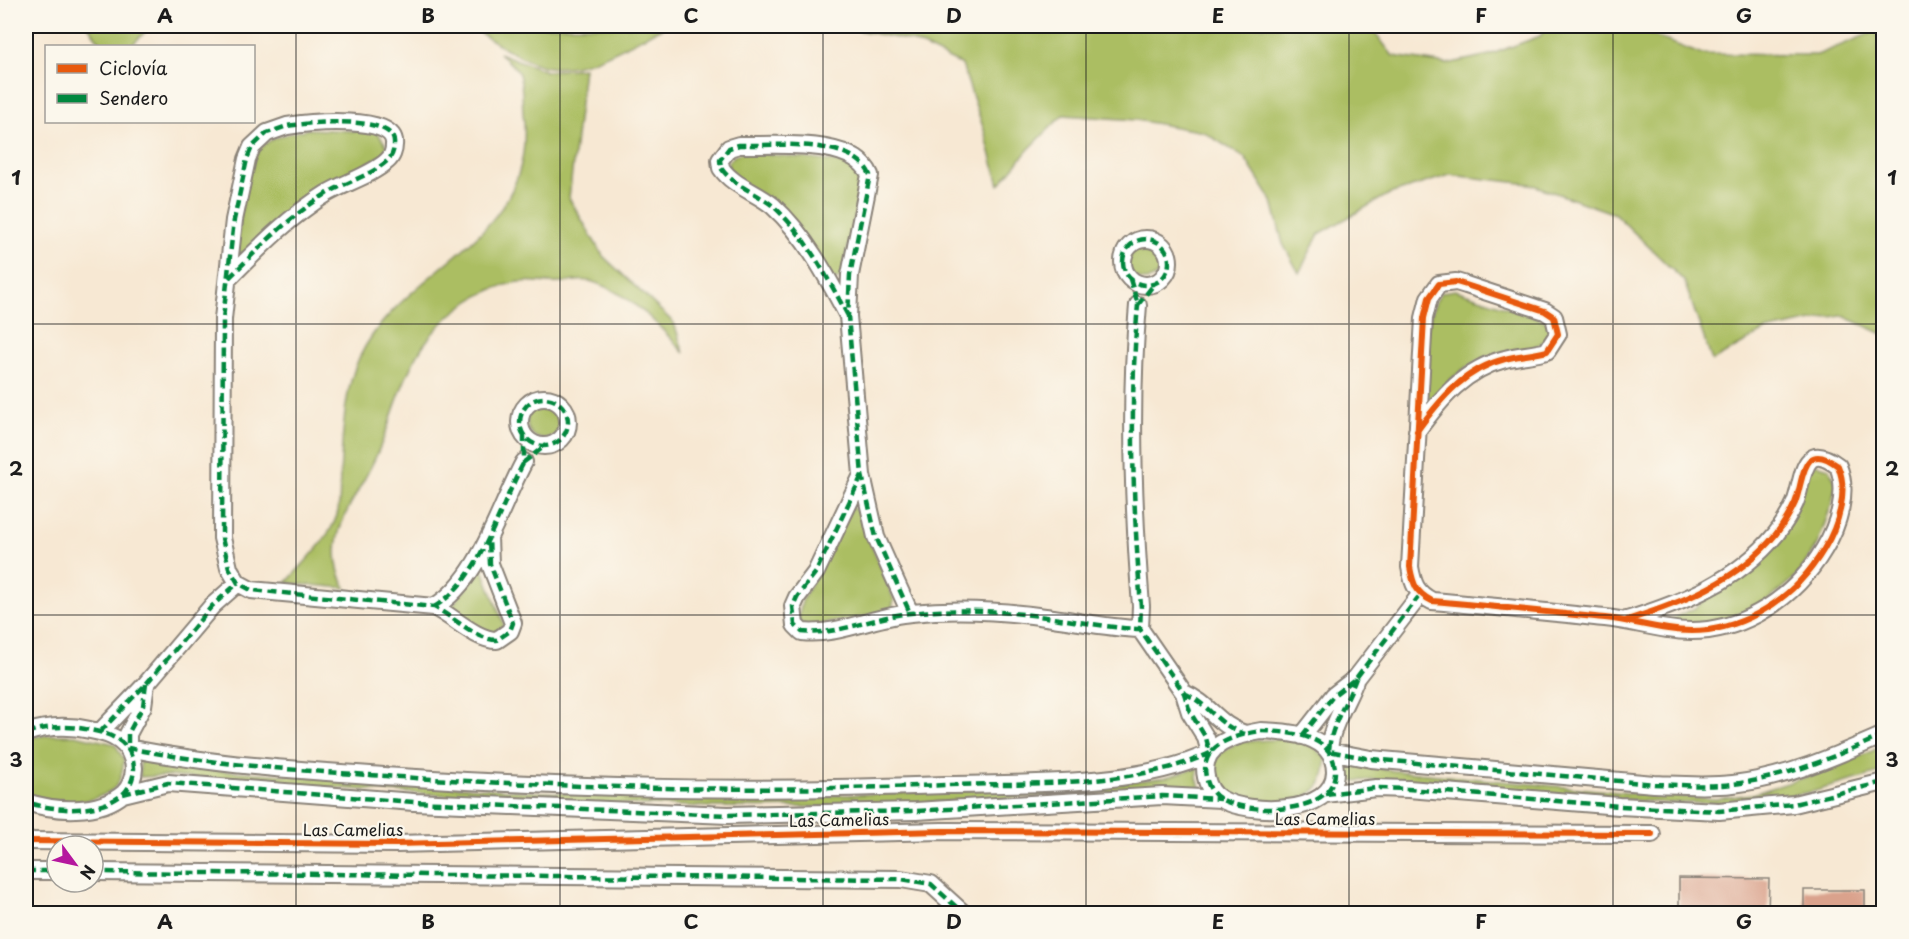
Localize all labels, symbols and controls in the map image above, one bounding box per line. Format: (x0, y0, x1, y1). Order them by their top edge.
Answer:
text: A (157, 0, 173, 30)
text: B (421, 0, 435, 30)
text: C (683, 0, 699, 30)
text: D (946, 0, 962, 30)
text: E (1212, 0, 1224, 30)
text: F (1475, 0, 1487, 30)
text: G (1736, 0, 1752, 30)
legend (45, 45, 255, 123)
text: Ciclovía (99, 54, 168, 81)
text: Sendero (99, 84, 168, 111)
text: 1 (11, 162, 21, 192)
text: 1 (1887, 162, 1897, 192)
text: 2 (9, 453, 23, 483)
text: 2 (1885, 453, 1899, 483)
text: 3 (9, 744, 23, 774)
text: 3 (1885, 744, 1899, 774)
street label: Las Camelias (789, 806, 889, 832)
street label: Las Camelias (1275, 806, 1375, 830)
street label: Las Camelias (303, 817, 403, 841)
north arrow (45, 834, 105, 894)
text: N (75, 861, 102, 885)
text: A (157, 906, 173, 936)
text: B (421, 906, 435, 936)
text: C (683, 906, 699, 936)
text: D (946, 906, 962, 936)
text: E (1212, 906, 1224, 936)
text: F (1475, 906, 1487, 936)
text: G (1736, 906, 1752, 936)

